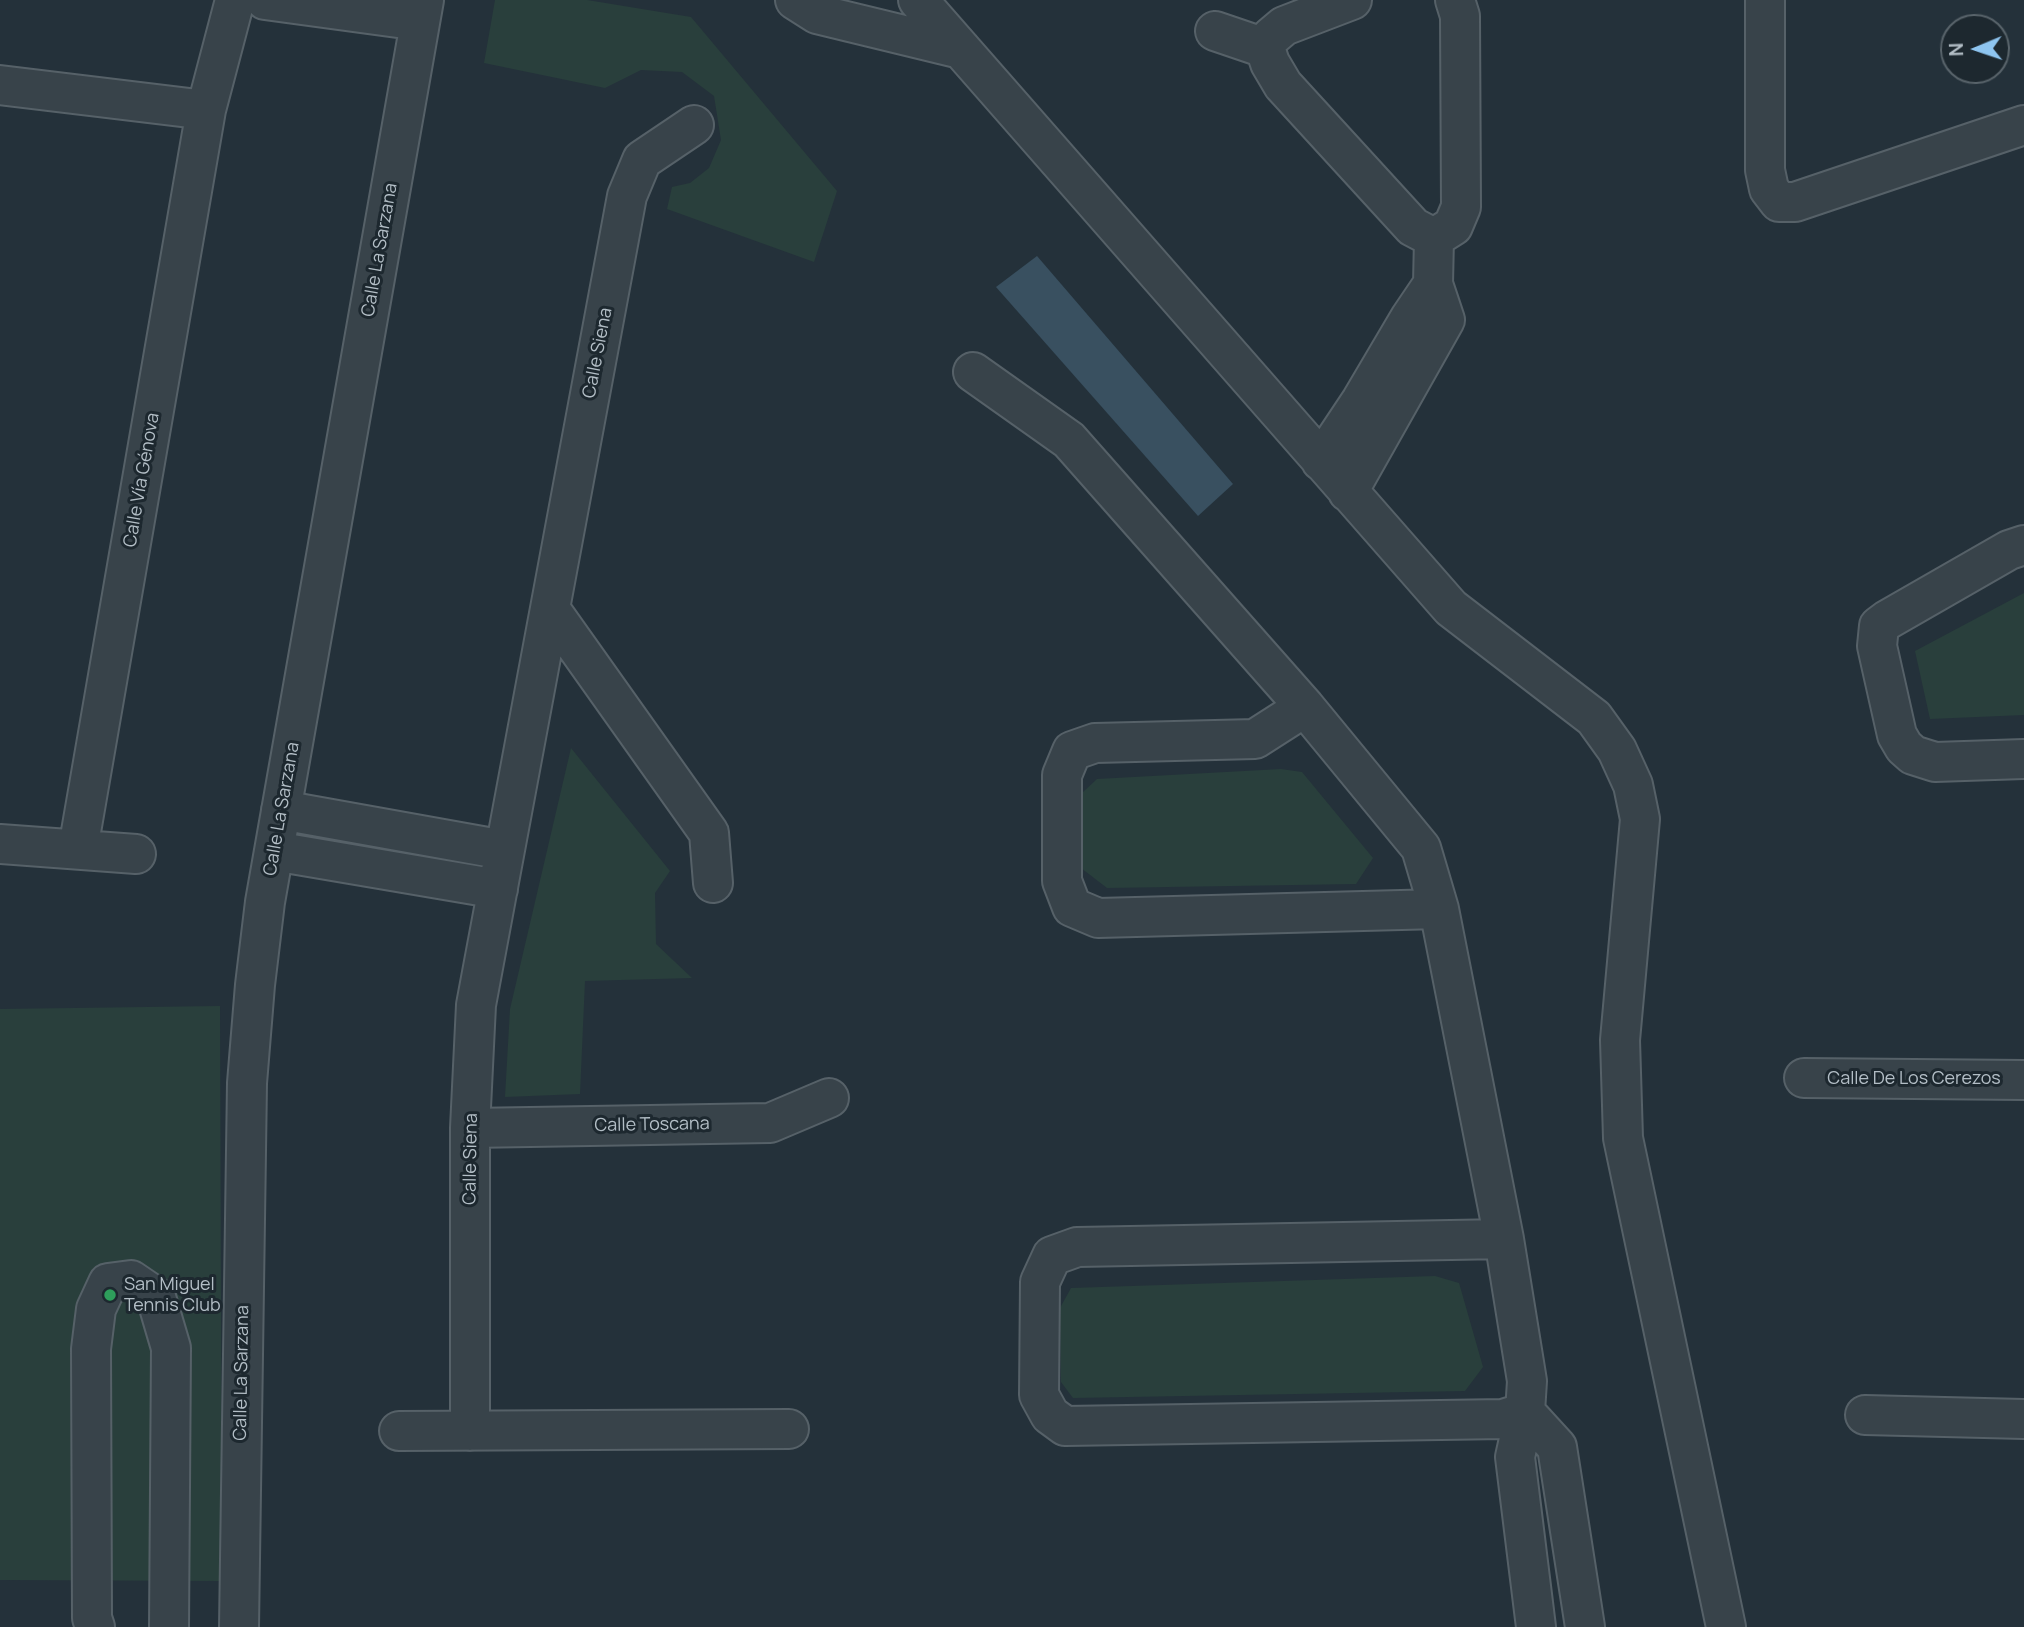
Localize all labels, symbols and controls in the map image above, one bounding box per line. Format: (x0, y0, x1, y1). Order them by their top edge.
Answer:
north arrow (1940, 14, 2010, 84)
text: N (1943, 42, 1969, 57)
street label: Calle La Sarzana (358, 181, 402, 319)
street label: Calle Siena (579, 306, 617, 400)
street label: Calle Vía Génova (120, 411, 164, 549)
street label: Calle La Sarzana (260, 740, 304, 878)
street label: Calle De Los Cerezos (1827, 1068, 2001, 1090)
street label: Calle Siena (459, 1113, 483, 1205)
street label: Calle Toscana (594, 1113, 710, 1137)
place label: San Miguel Tennis Club (124, 1274, 221, 1316)
marker: San Miguel Tennis Club (102, 1287, 118, 1303)
street label: Calle La Sarzana (230, 1305, 254, 1441)

